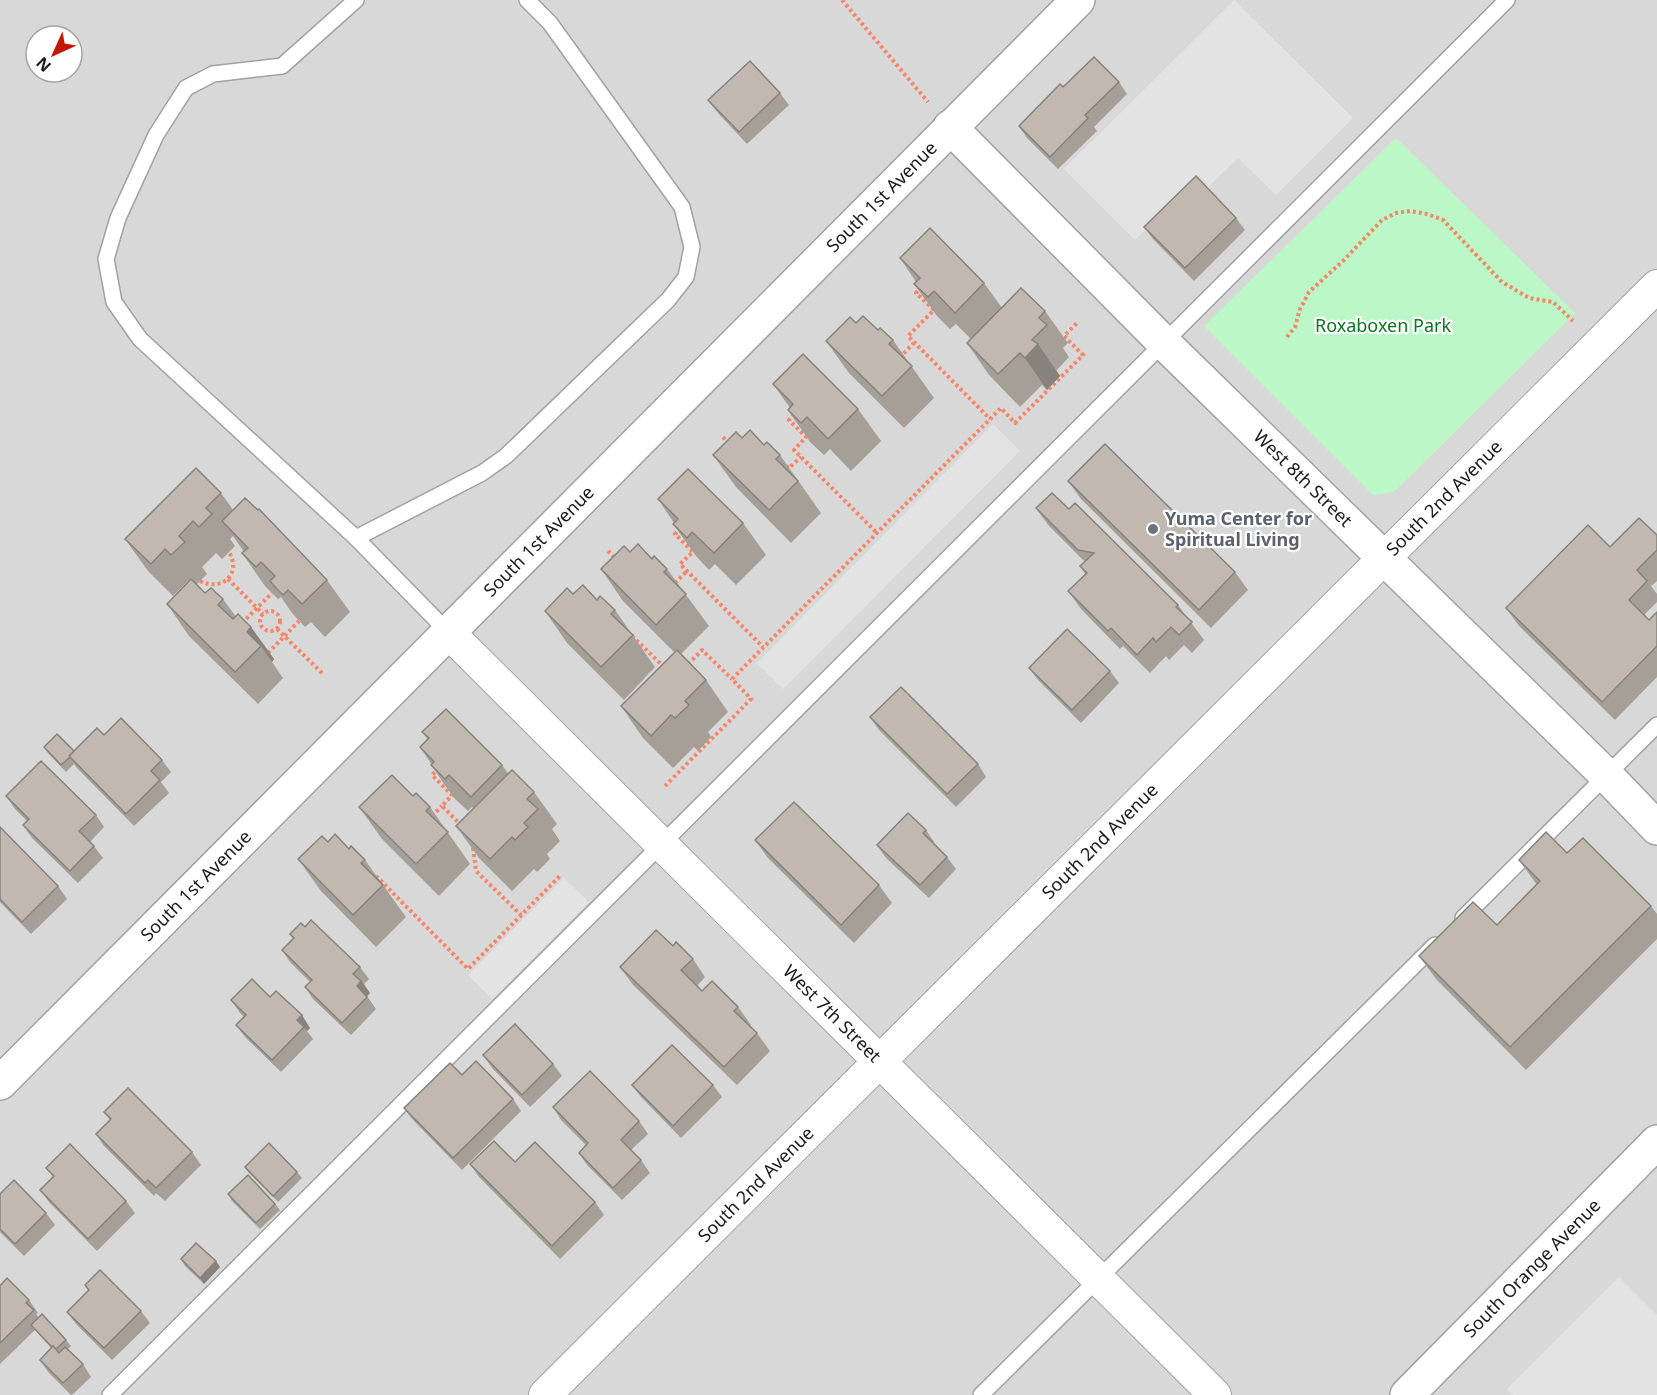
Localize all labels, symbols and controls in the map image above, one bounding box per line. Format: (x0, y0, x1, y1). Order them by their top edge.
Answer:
north arrow (24, 24, 84, 84)
text: N (31, 52, 56, 77)
street label: South 1st Avenue (821, 136, 942, 257)
park label: Roxaboxen Park (1315, 313, 1451, 337)
street label: West 8th Street (1249, 424, 1358, 532)
street label: South 2nd Avenue (1380, 434, 1507, 561)
street label: South 1st Avenue (478, 480, 599, 602)
place label: Yuma Center for Spiritual Living (1165, 506, 1312, 551)
marker: Yuma Center for Spiritual Living (1146, 522, 1160, 536)
street label: South 2nd Avenue (1036, 778, 1163, 904)
street label: South 1st Avenue (135, 825, 256, 946)
street label: West 7th Street (778, 959, 887, 1068)
street label: South 2nd Avenue (692, 1121, 819, 1247)
street label: South Orange Avenue (1458, 1193, 1605, 1342)

